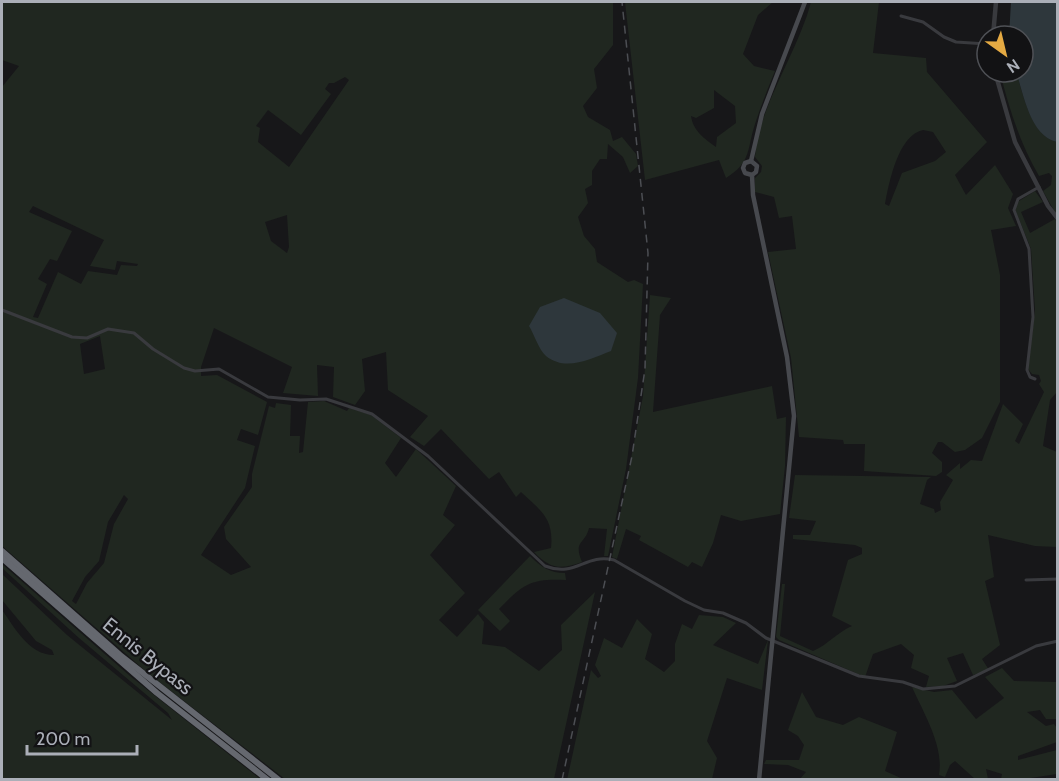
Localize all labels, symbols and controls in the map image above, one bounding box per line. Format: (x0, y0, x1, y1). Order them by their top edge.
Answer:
north arrow (975, 24, 1035, 84)
text: N (1003, 55, 1023, 77)
street label: Ennis Bypass (98, 612, 198, 700)
scale bar (27, 718, 136, 756)
text: 200 m (36, 728, 90, 750)

